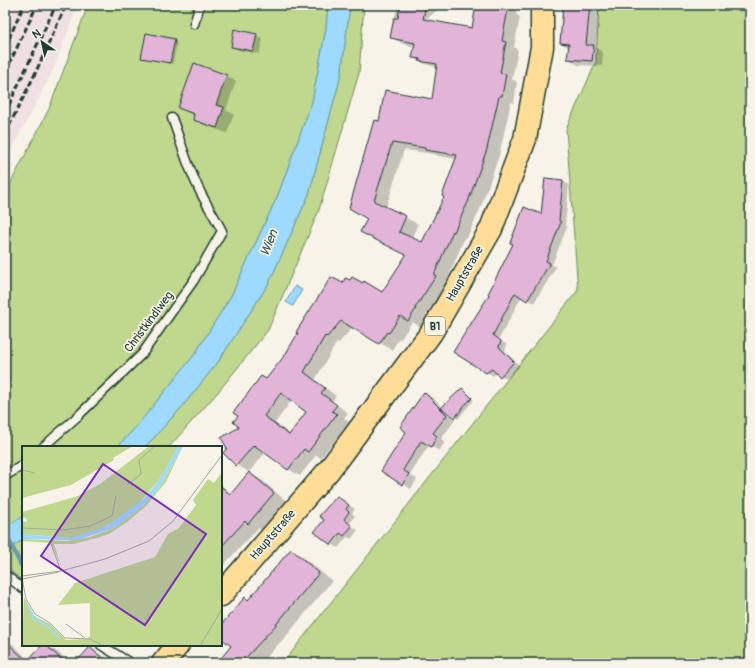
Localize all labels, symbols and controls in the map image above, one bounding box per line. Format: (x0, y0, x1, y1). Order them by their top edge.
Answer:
north arrow (22, 22, 62, 62)
text: N (30, 26, 44, 42)
water label: Wien (257, 227, 282, 258)
street label: Hauptstraße (443, 243, 487, 305)
street label: Christkindlweg (121, 289, 177, 355)
road number: B1 (425, 317, 445, 335)
inset map (22, 446, 222, 646)
street label: Hauptstraße (247, 507, 299, 563)

